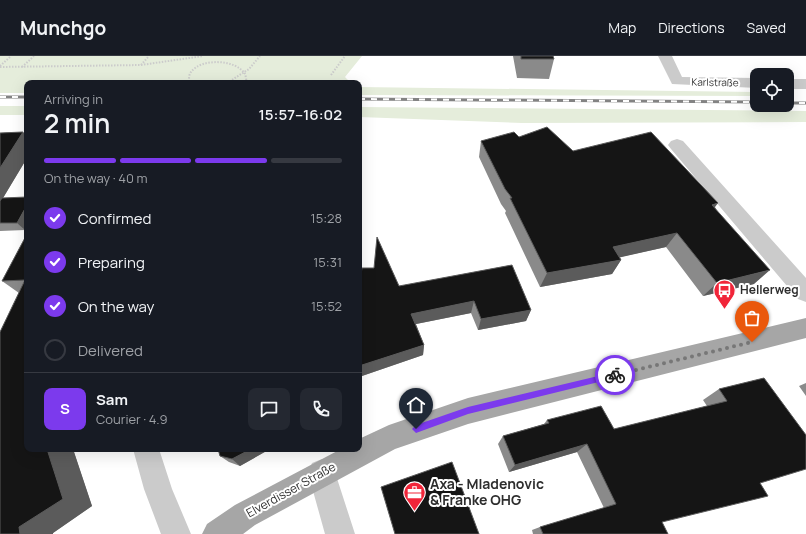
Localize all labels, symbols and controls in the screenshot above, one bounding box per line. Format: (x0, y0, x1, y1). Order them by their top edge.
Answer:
text: Munchgo (20, 15, 106, 41)
text: Map (608, 18, 636, 37)
text: Directions (658, 18, 725, 37)
text: Saved (747, 18, 786, 37)
map controls (750, 68, 794, 112)
button: locate (750, 68, 794, 112)
street label: Karlstraße (691, 75, 739, 89)
text: Arriving in (44, 90, 103, 108)
text: 15:57–16:02 (259, 104, 342, 125)
text: 2 min (44, 105, 110, 141)
text: On the way · 40 m (44, 169, 148, 187)
icon: check (44, 207, 66, 229)
text: Confirmed (78, 208, 151, 229)
text: 15:28 (311, 209, 342, 227)
icon: check (44, 251, 66, 273)
text: Preparing (78, 252, 145, 273)
text: 15:31 (313, 253, 342, 271)
bus stop icon: Hellerweg (711, 277, 737, 310)
place label: Hellerweg (740, 281, 799, 298)
icon: check (44, 295, 66, 317)
text: On the way (78, 296, 154, 317)
text: 15:52 (311, 297, 342, 315)
pin (735, 301, 769, 342)
icon: bag (741, 307, 763, 329)
text: Delivered (78, 340, 143, 361)
courier (595, 355, 635, 395)
icon: bike (604, 364, 626, 386)
button: chat (248, 388, 290, 430)
button: phone (300, 388, 342, 430)
pin (399, 388, 433, 429)
text: Sam (96, 389, 128, 410)
icon: home (405, 394, 427, 416)
text: S (60, 398, 70, 419)
text: Courier · 4.9 (96, 410, 168, 428)
street label: Elverdisser Straße (243, 458, 339, 521)
place label: Axa - Mladenovic & Franke OHG (430, 474, 544, 509)
office icon: Axa - Mladenovic & Franke OHG (401, 479, 427, 512)

